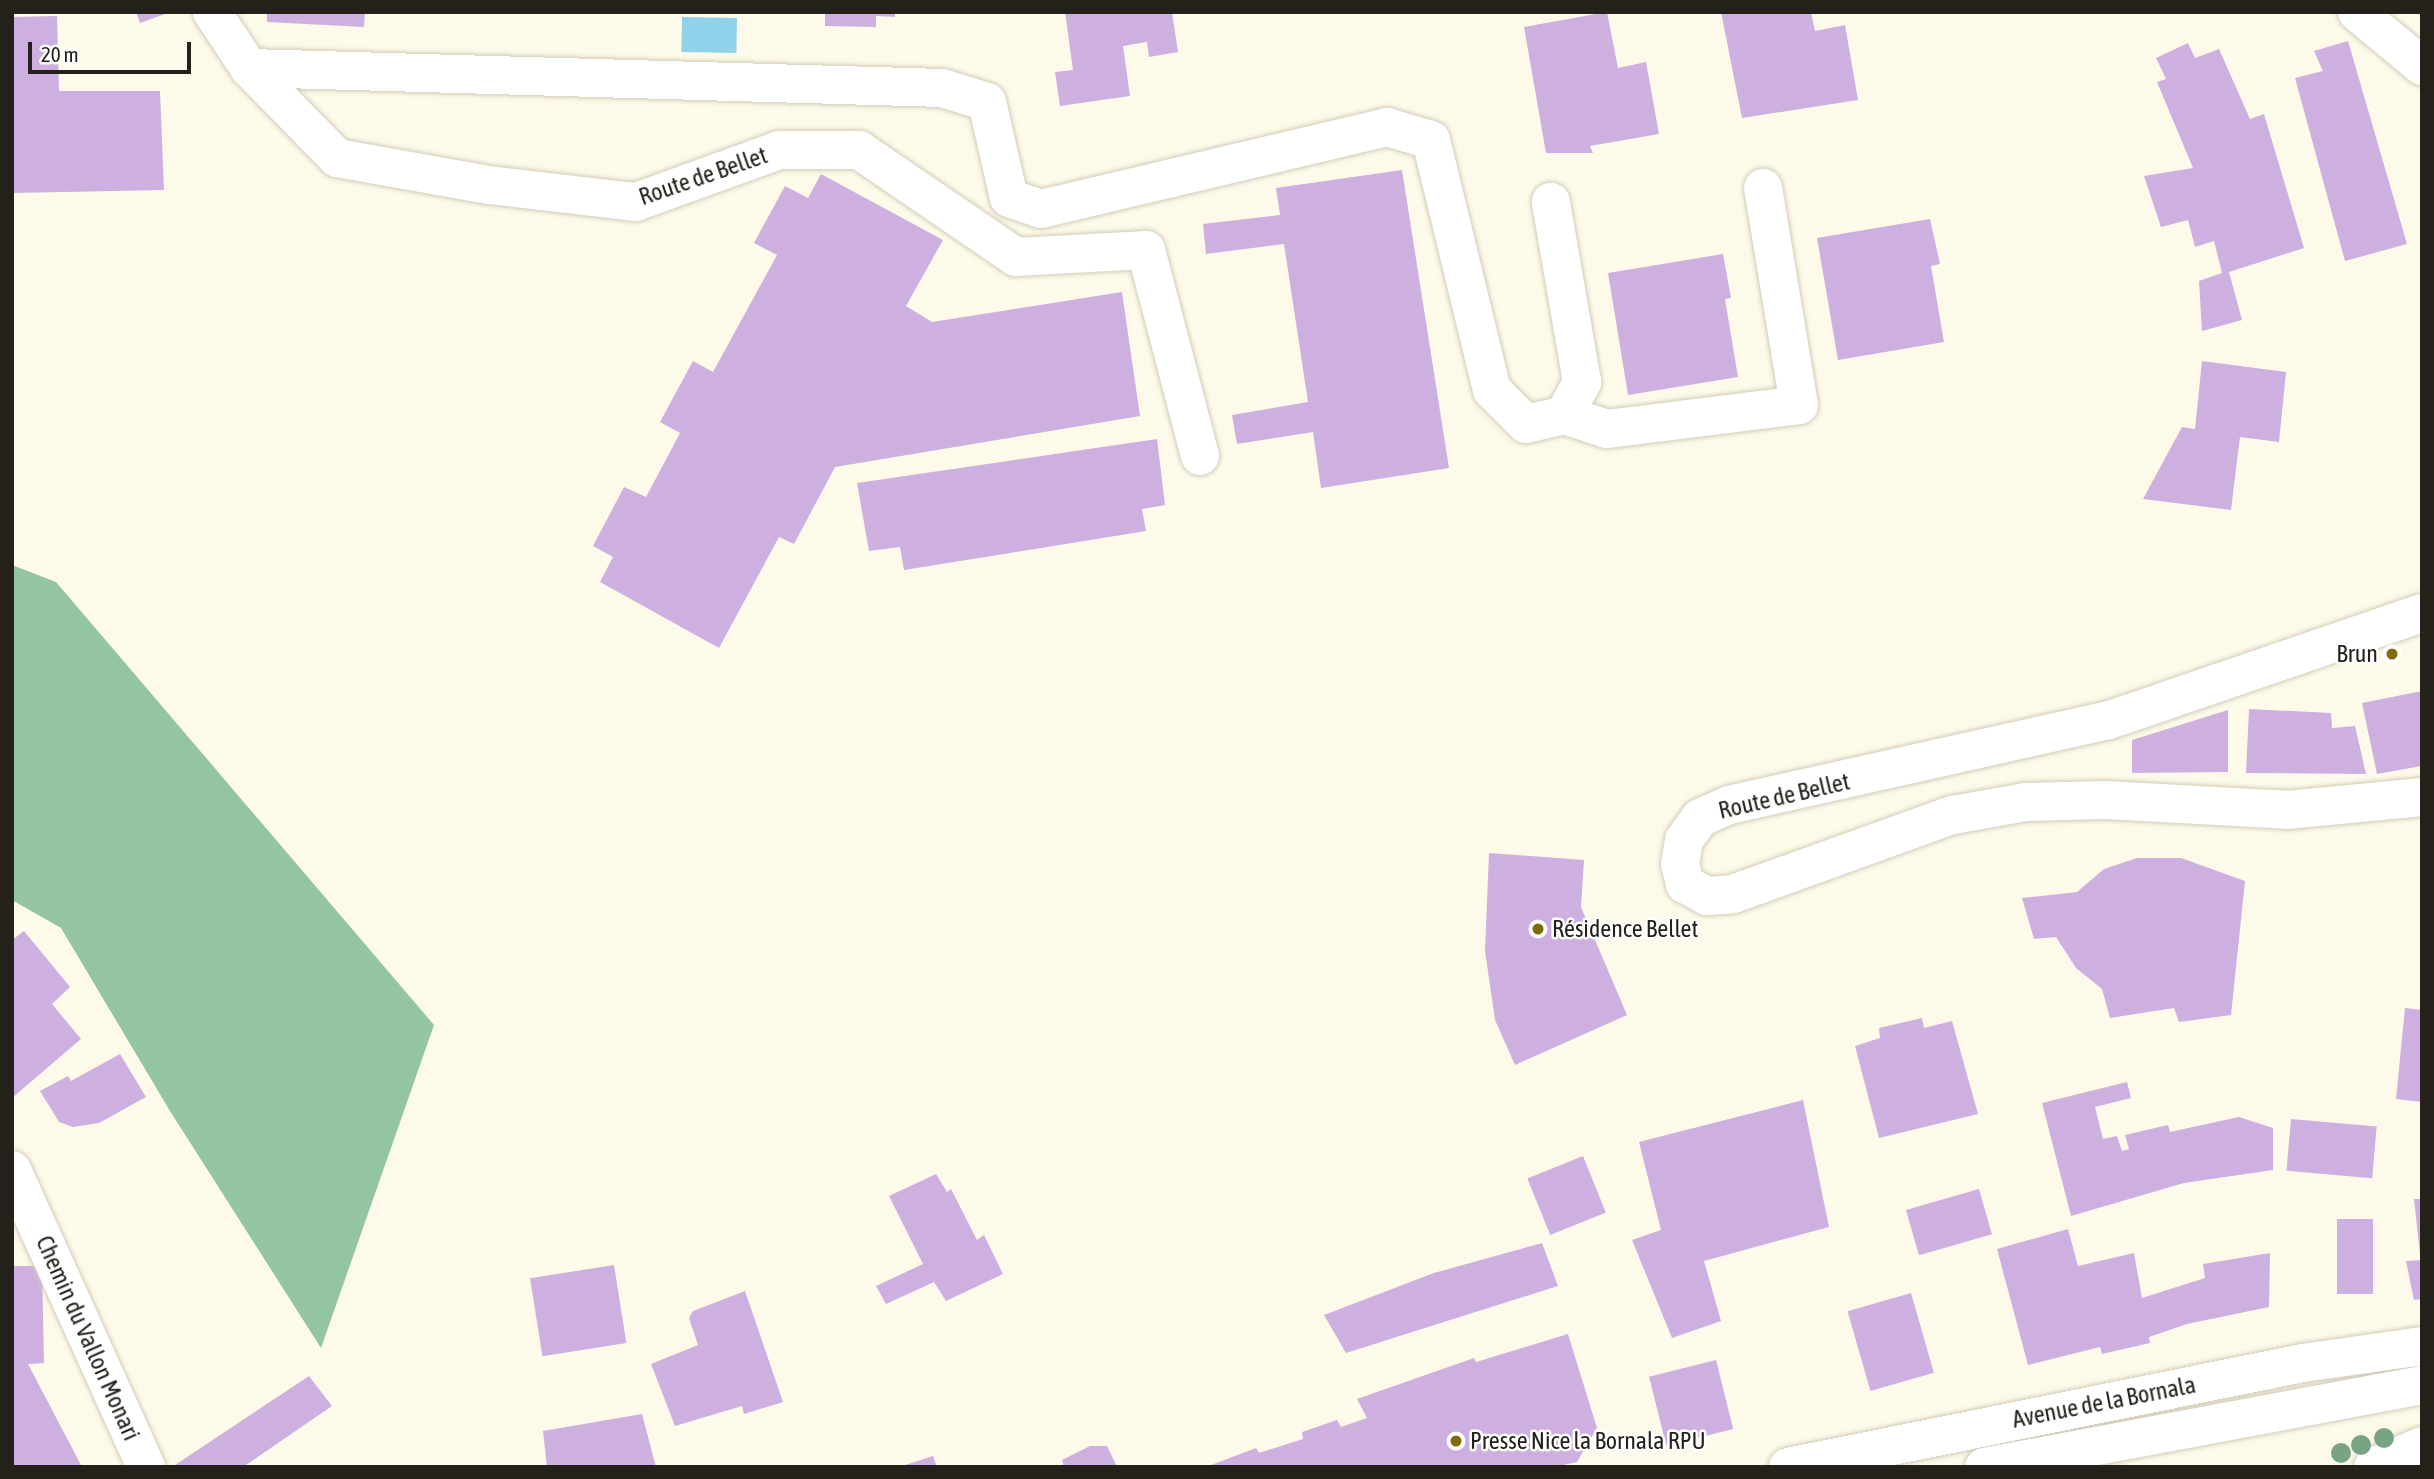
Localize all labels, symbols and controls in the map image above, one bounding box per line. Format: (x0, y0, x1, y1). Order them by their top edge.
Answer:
scale bar (32, 28, 194, 72)
text: 20 m (41, 42, 79, 66)
street label: Route de Bellet (635, 141, 771, 211)
place label: Brun (2336, 640, 2378, 668)
marker: Brun (2384, 646, 2400, 662)
street label: Route de Bellet (1716, 767, 1852, 825)
place label: Résidence Bellet (1552, 915, 1698, 943)
marker: Résidence Bellet (1530, 921, 1546, 937)
street label: Chemin du Vallon Monari (30, 1231, 146, 1445)
street label: Avenue de la Bornala (2010, 1370, 2198, 1434)
place label: Presse Nice la Bornala RPU (1470, 1427, 1706, 1455)
marker: Presse Nice la Bornala RPU (1448, 1433, 1464, 1449)

